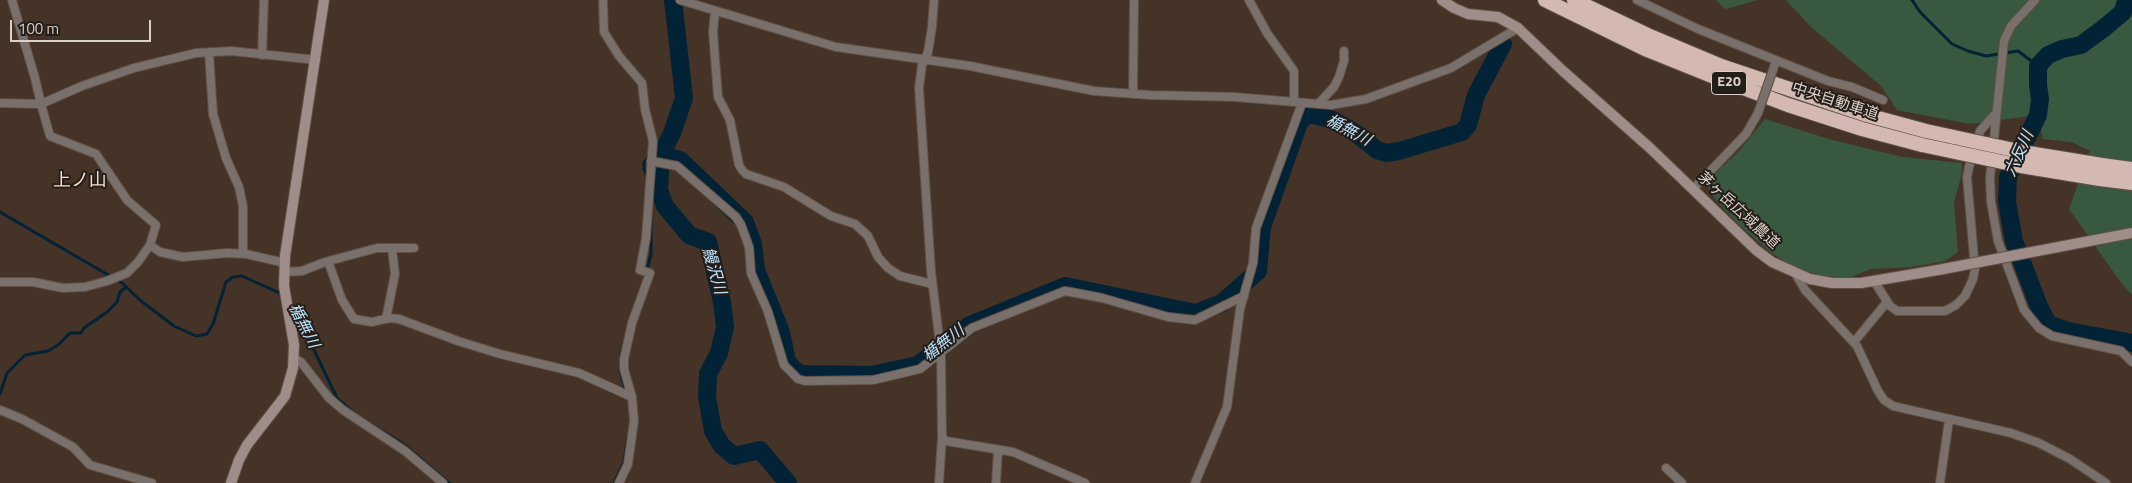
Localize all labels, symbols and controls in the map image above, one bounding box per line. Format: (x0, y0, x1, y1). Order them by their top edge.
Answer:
scale bar (12, 10, 154, 42)
text: 100 m (18, 17, 59, 40)
road number: E20 (1712, 72, 1746, 95)
street label: 中央自動車道 (1789, 80, 1881, 124)
water label: 楯無川 (1322, 111, 1374, 151)
water label: 六反川 (2001, 128, 2039, 180)
street label: 茅ヶ岳広域農道 (1693, 169, 1783, 253)
district label: 上ノ山 (53, 171, 107, 193)
water label: 鰻沢川 (697, 245, 729, 297)
water label: 楯無川 (284, 300, 322, 352)
water label: 楯無川 (919, 322, 969, 366)

